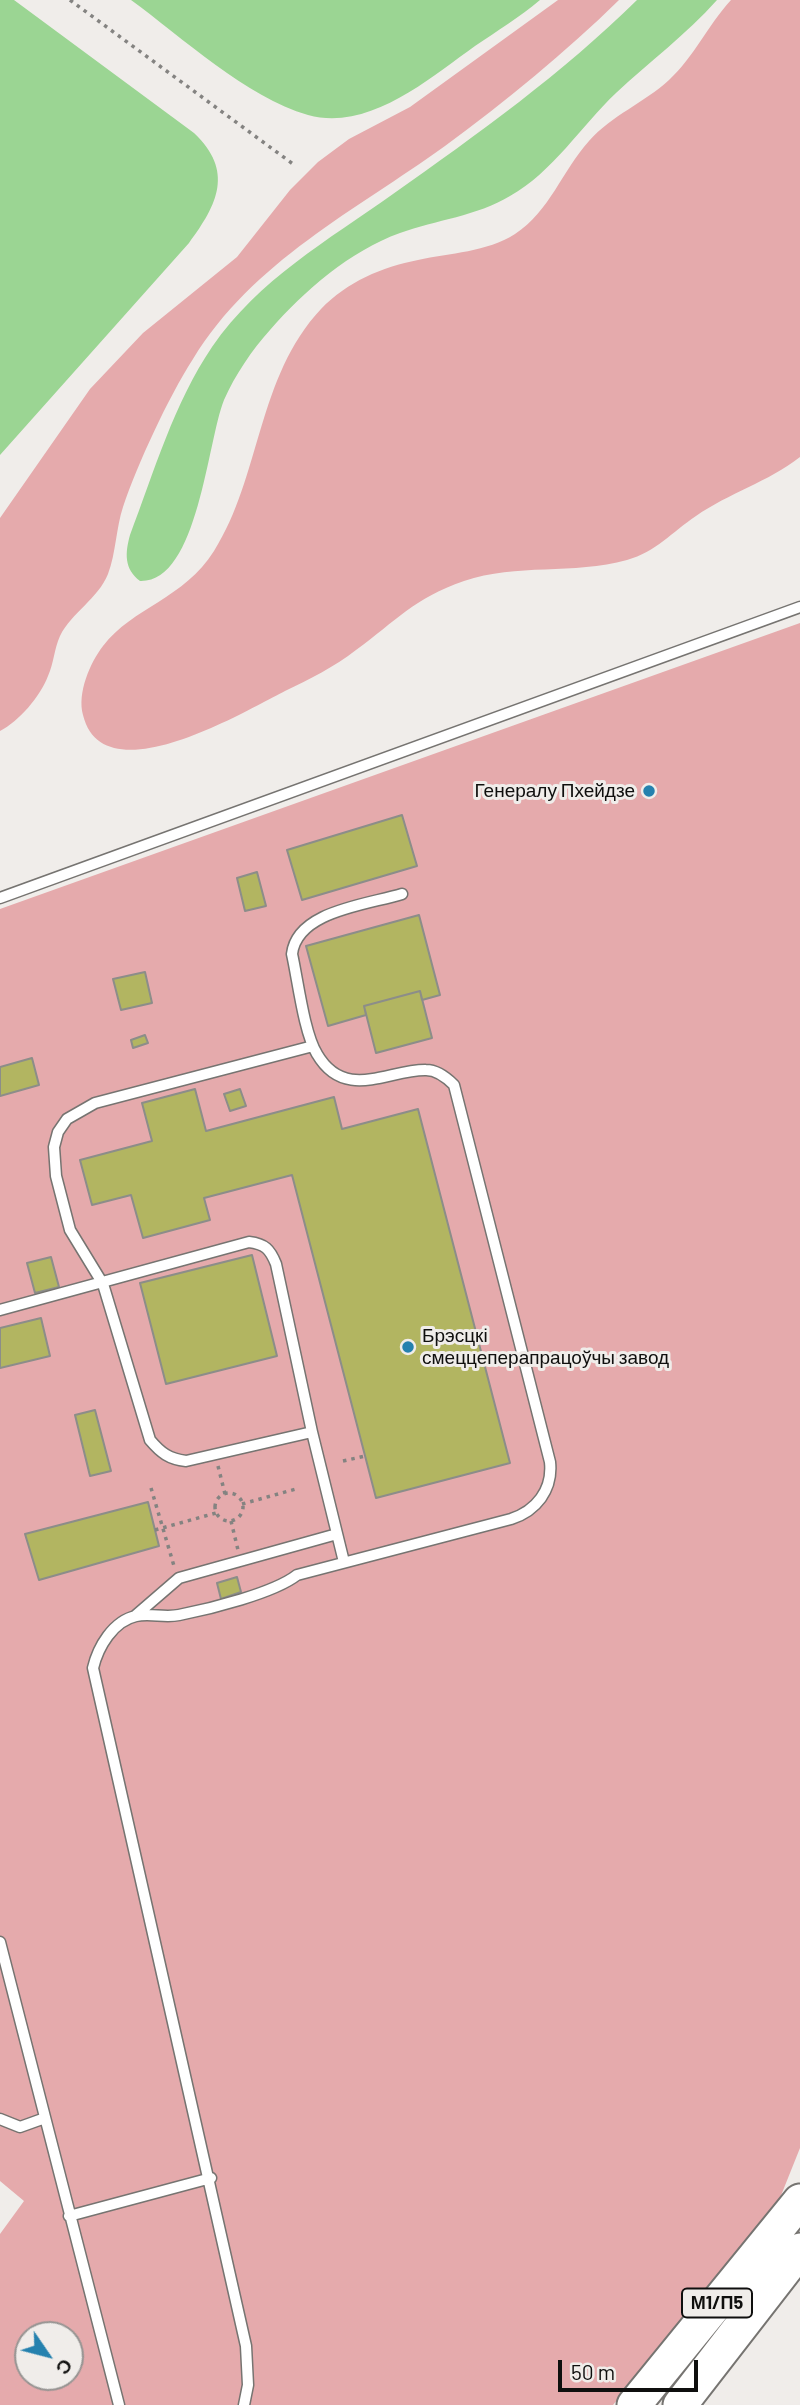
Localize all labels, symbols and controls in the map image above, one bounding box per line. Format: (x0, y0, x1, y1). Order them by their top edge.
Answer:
place label: Генералу Пхейдзе (475, 780, 635, 802)
marker: Генералу Пхейдзе (641, 783, 657, 799)
place label: Брэсцкі смеццеперапрацоўчы завод (422, 1325, 669, 1369)
marker: Брэсцкі смеццеперапрацоўчы завод (400, 1339, 416, 1355)
road number: М1/П5 (682, 2288, 752, 2318)
north arrow (14, 2321, 84, 2391)
scale bar (562, 2346, 702, 2390)
text: С (52, 2355, 78, 2379)
text: 50 m (571, 2359, 615, 2384)

